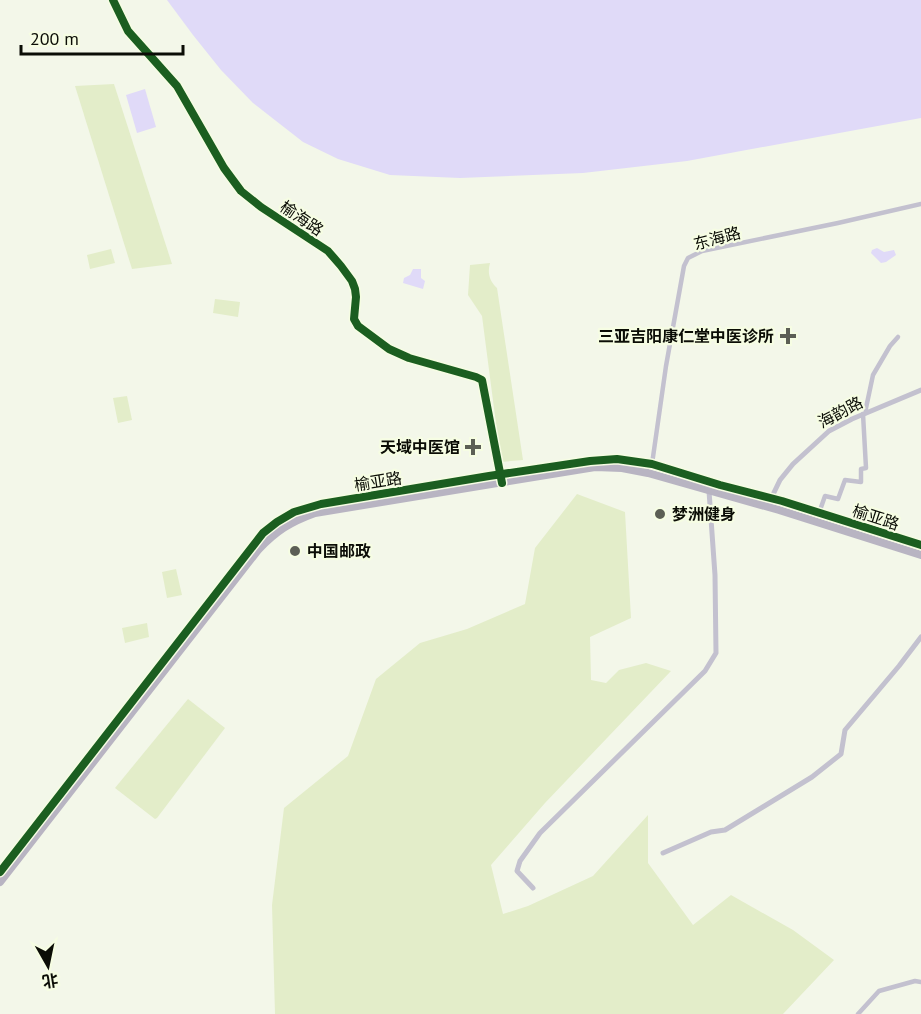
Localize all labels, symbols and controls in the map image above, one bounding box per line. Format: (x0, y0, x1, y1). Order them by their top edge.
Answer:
scale bar (21, 18, 183, 56)
text: 200 m (30, 27, 79, 50)
street label: 榆海路 (277, 196, 327, 240)
street label: 东海路 (691, 222, 743, 254)
place label: 三亚吉阳康仁堂中医诊所 (598, 326, 774, 346)
marker: 三亚吉阳康仁堂中医诊所 (779, 327, 797, 345)
street label: 海韵路 (814, 392, 866, 432)
place label: 天域中医馆 (380, 437, 460, 457)
marker: 天域中医馆 (464, 438, 482, 456)
street label: 榆亚路 (353, 467, 403, 495)
street label: 榆亚路 (850, 500, 902, 534)
place label: 梦洲健身 (672, 504, 736, 524)
marker: 梦洲健身 (653, 507, 667, 521)
place label: 中国邮政 (307, 541, 371, 561)
marker: 中国邮政 (288, 544, 302, 558)
north arrow (18, 936, 78, 996)
text: 北 (41, 970, 60, 992)

